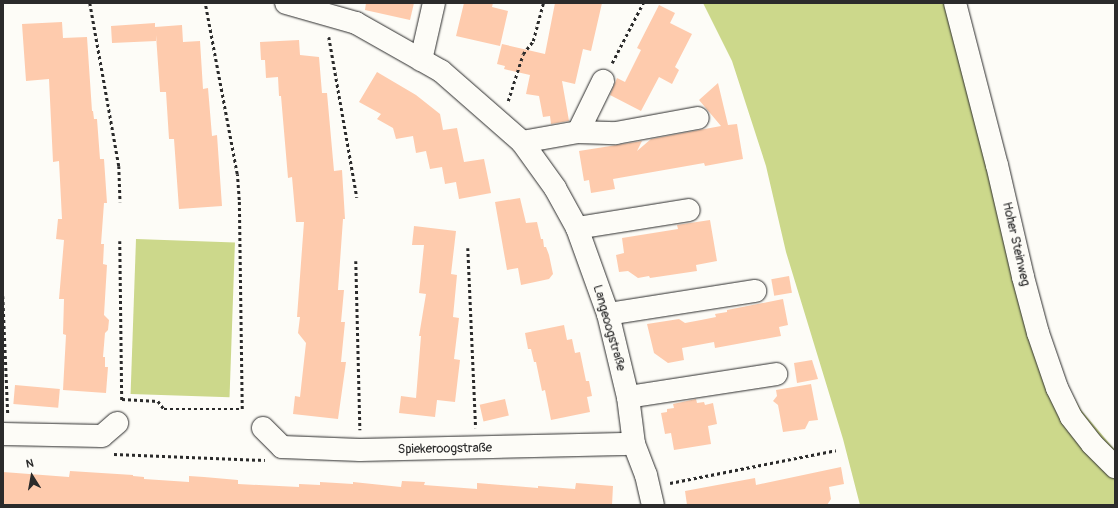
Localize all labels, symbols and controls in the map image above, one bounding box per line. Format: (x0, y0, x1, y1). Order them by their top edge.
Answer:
street label: Hoher Steinweg (999, 201, 1033, 287)
street label: Langeoogstraße (589, 283, 629, 373)
street label: Spiekeroogstraße (398, 440, 492, 458)
north arrow (12, 456, 52, 496)
text: N (25, 457, 35, 471)

